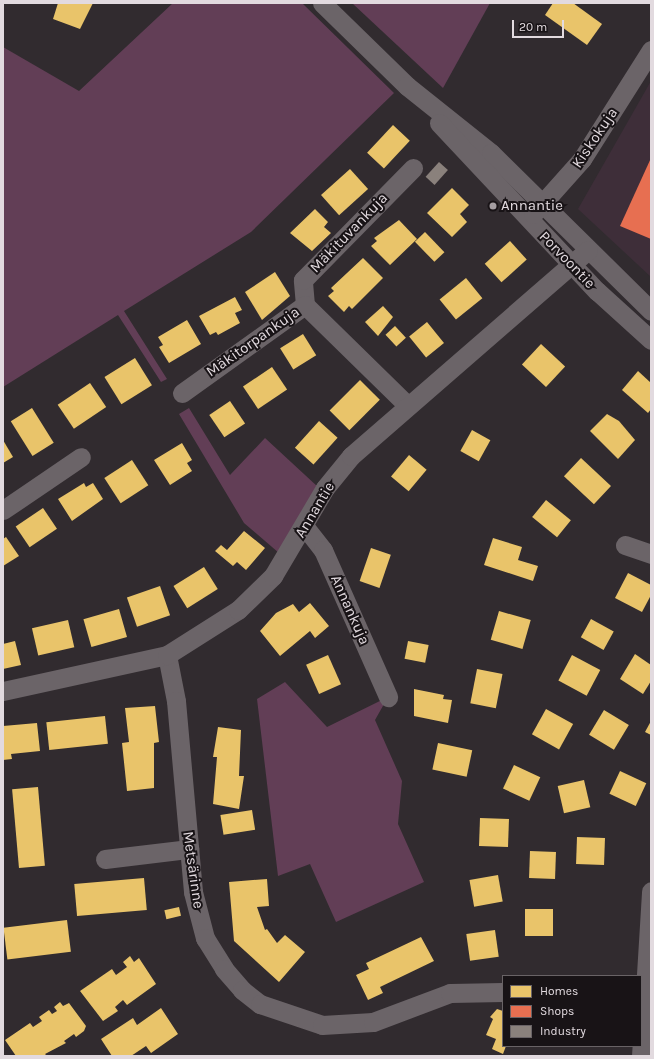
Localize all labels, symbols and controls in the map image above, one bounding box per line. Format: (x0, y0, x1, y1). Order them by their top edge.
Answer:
scale bar (514, 12, 566, 38)
text: 20 m (519, 20, 547, 34)
street label: Kiskokuja (568, 105, 622, 171)
street label: Mäkituvankuja (306, 189, 392, 277)
place label: Annantie (501, 197, 563, 215)
marker: Annantie (488, 201, 498, 211)
street label: Porvoontie (535, 228, 599, 292)
street label: Mäkitorpankuja (203, 303, 303, 381)
street label: Annantie (291, 479, 339, 541)
street label: Annankuja (327, 572, 373, 648)
street label: Metsärinne (179, 830, 207, 910)
legend (502, 975, 642, 1047)
text: Homes (540, 984, 578, 998)
text: Shops (540, 1004, 574, 1018)
text: Industry (540, 1024, 586, 1038)

